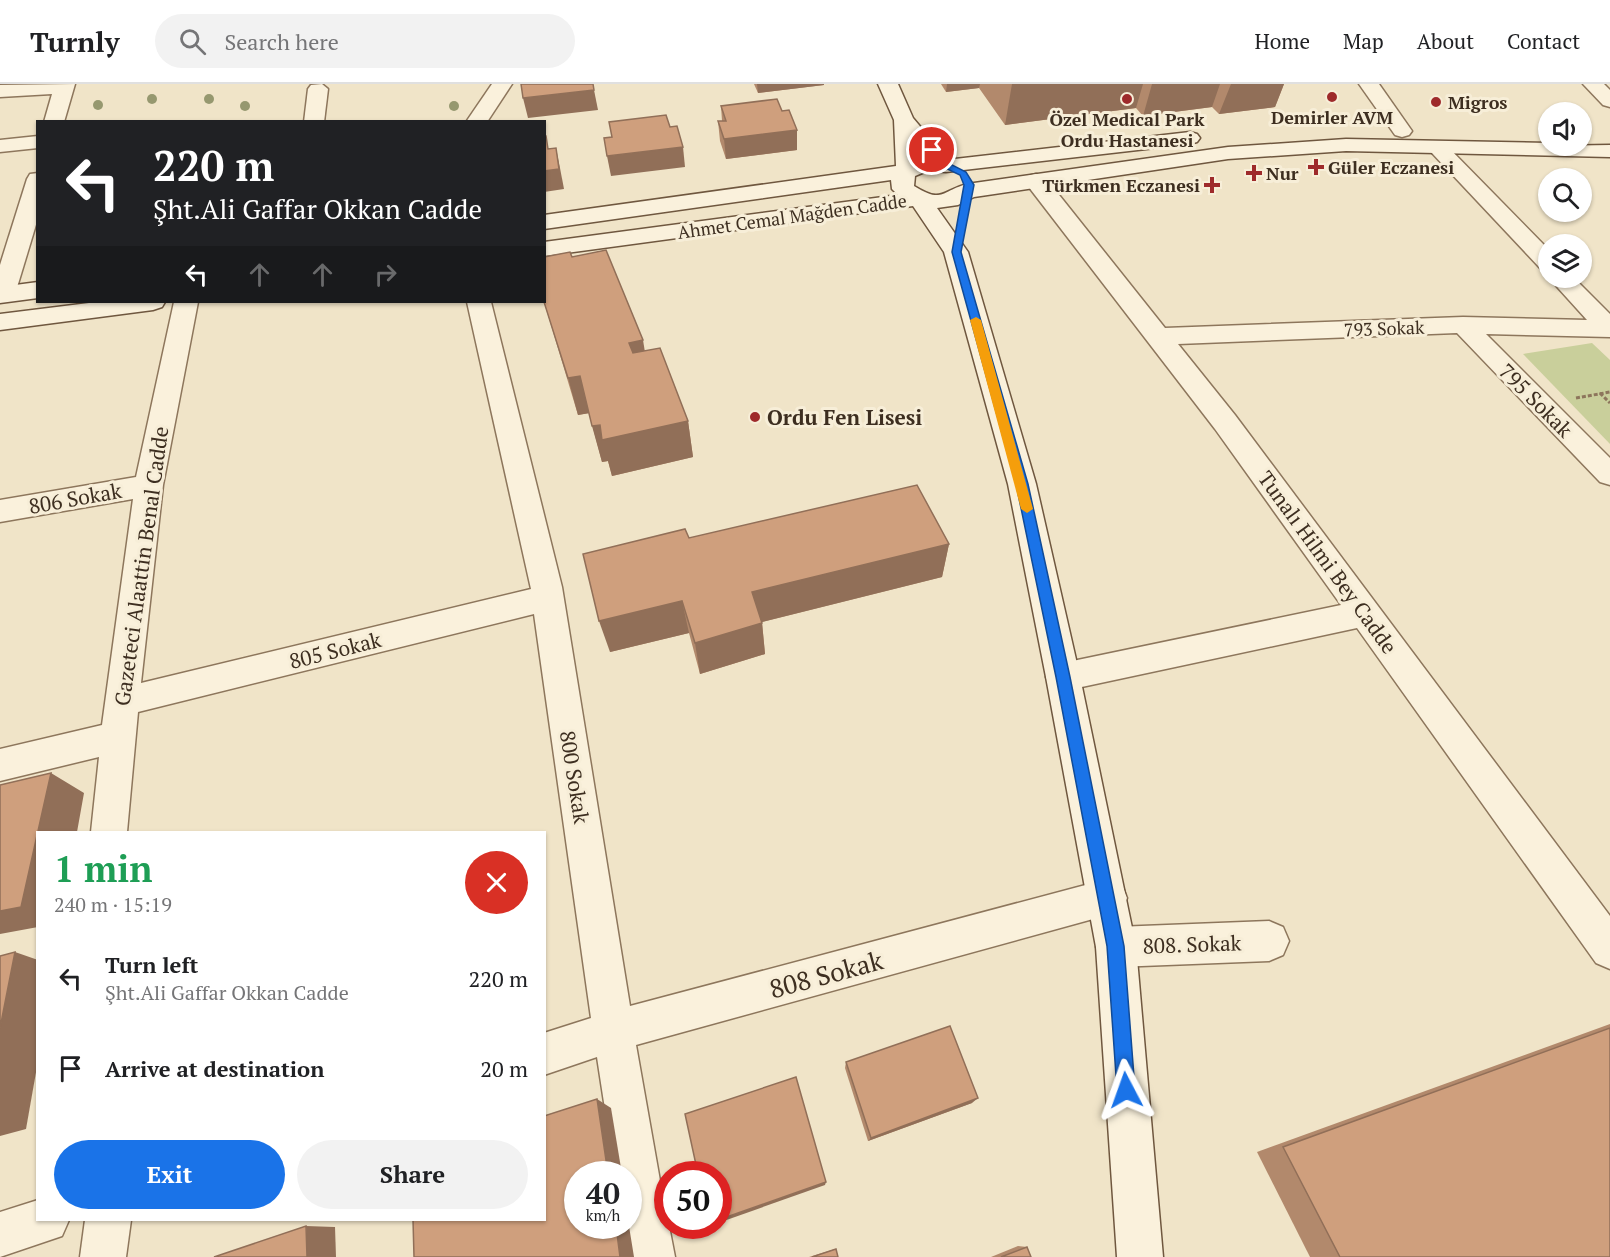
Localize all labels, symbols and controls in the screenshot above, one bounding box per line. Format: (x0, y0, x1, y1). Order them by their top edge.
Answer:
search box (155, 14, 575, 68)
text: Turnly (30, 23, 119, 60)
icon: search (176, 25, 209, 58)
text: Search here (224, 27, 339, 56)
text: Home (1254, 27, 1310, 55)
text: Map (1343, 27, 1384, 55)
text: About (1417, 27, 1474, 55)
text: Contact (1507, 27, 1580, 55)
marker: Demirler AVM (1325, 90, 1339, 104)
place label: Migros (1448, 90, 1507, 114)
marker: Özel Medical Park Ordu Hastanesi (1120, 92, 1134, 106)
marker: Migros (1429, 95, 1443, 109)
map controls (1538, 102, 1592, 288)
button: sound (1538, 102, 1592, 156)
place label: Demirler AVM (1271, 105, 1393, 129)
place label: Özel Medical Park Ordu Hastanesi (1049, 107, 1205, 152)
pin (906, 124, 957, 175)
icon: arrive (915, 133, 948, 166)
text: 220 m (153, 137, 274, 193)
icon: left (54, 144, 132, 222)
place label: Güler Eczanesi (1328, 155, 1454, 179)
marker: Güler Eczanesi (1309, 160, 1323, 174)
place label: Nur (1266, 161, 1299, 185)
marker: Nur (1247, 166, 1261, 180)
button: search (1538, 168, 1592, 222)
place label: Türkmen Eczanesi (1042, 173, 1200, 197)
marker: Türkmen Eczanesi (1205, 178, 1219, 192)
street label: Ahmet Cemal Mağden Cadde (676, 188, 908, 244)
text: Şht.Ali Gaffar Okkan Cadde (153, 191, 482, 227)
button: layers (1538, 234, 1592, 288)
icon: left (180, 258, 213, 291)
icon: ahead (243, 258, 276, 291)
icon: ahead (306, 258, 339, 291)
icon: right (369, 258, 402, 291)
street label: 793 Sokak (1343, 315, 1425, 341)
street label: 795 Sokak (1493, 357, 1579, 443)
place label: Ordu Fen Lisesi (767, 403, 922, 431)
marker: Ordu Fen Lisesi (748, 410, 762, 424)
street label: Gazeteci Alaattin Benal Cadde (108, 424, 174, 708)
street label: Tunalı Hilmi Bey Cadde (1252, 465, 1404, 659)
street label: 806 Sokak (26, 476, 124, 520)
street label: 805 Sokak (286, 625, 384, 675)
street label: 800 Sokak (554, 728, 596, 826)
text: 1 min (54, 845, 152, 892)
button: close (465, 851, 528, 914)
text: 240 m · 15:19 (54, 891, 172, 918)
street label: 808. Sokak (1142, 928, 1242, 960)
street label: 808 Sokak (765, 942, 887, 1005)
text: Turn left (105, 950, 198, 979)
icon: left (54, 962, 87, 995)
text: 220 m (468, 964, 528, 993)
text: Şht.Ali Gaffar Okkan Cadde (105, 979, 349, 1006)
icon: arrive (54, 1052, 87, 1085)
text: Arrive at destination (105, 1054, 324, 1083)
text: 20 m (480, 1054, 528, 1083)
position arrow (1094, 1058, 1158, 1122)
button: Exit (54, 1140, 285, 1209)
button: Share (297, 1140, 528, 1209)
speed limit sign: 50 (654, 1161, 732, 1239)
text: 40 (586, 1173, 620, 1213)
text: km/h (586, 1205, 620, 1225)

